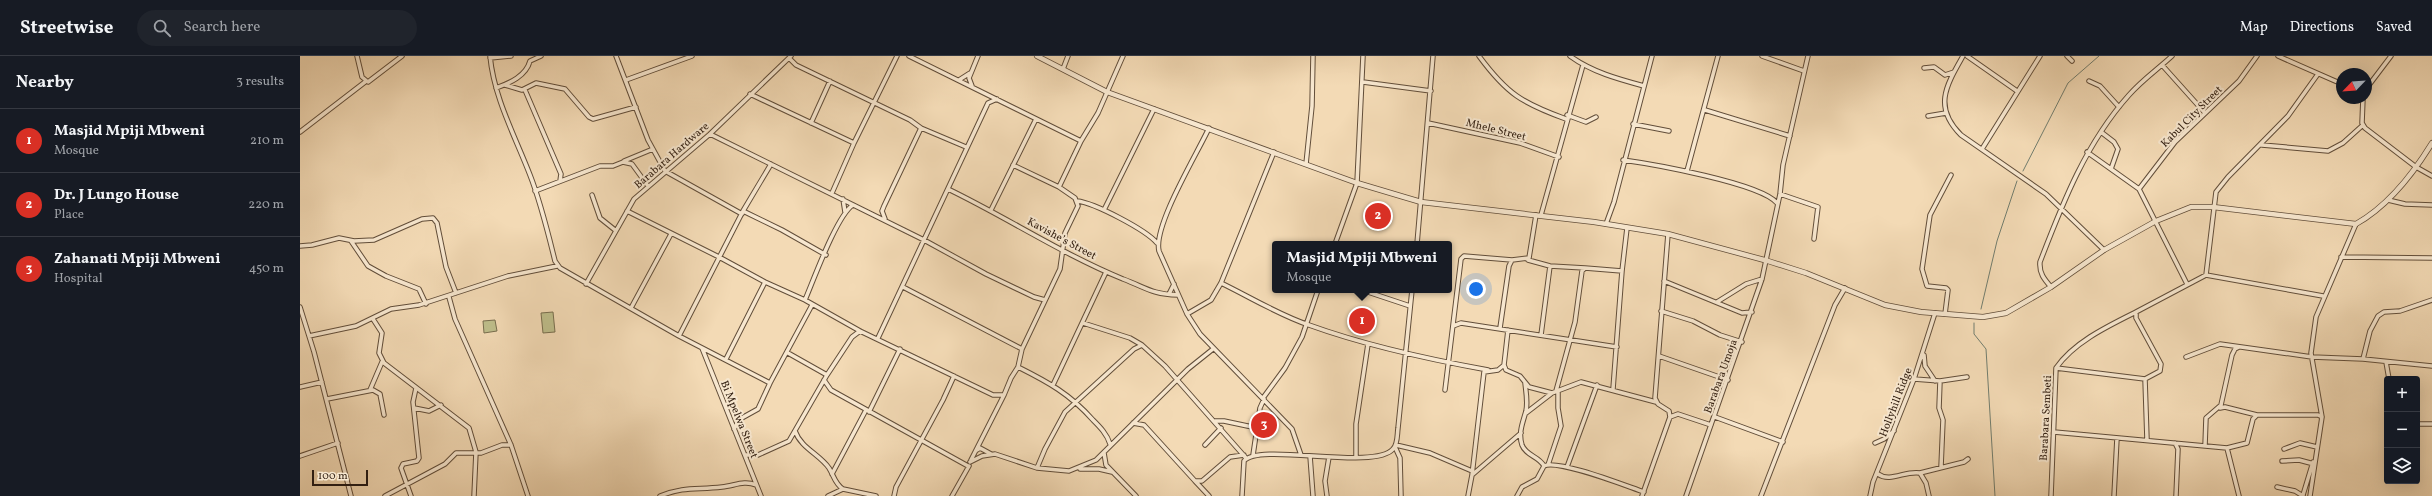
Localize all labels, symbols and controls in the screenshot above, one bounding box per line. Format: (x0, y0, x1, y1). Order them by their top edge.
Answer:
search box (137, 10, 417, 46)
text: Streetwise (20, 15, 113, 41)
icon: search (151, 17, 173, 39)
text: Search here (183, 17, 260, 38)
text: Map (2240, 18, 2268, 37)
text: Directions (2290, 18, 2354, 37)
text: Saved (2376, 18, 2412, 37)
north arrow (2336, 68, 2372, 104)
text: Nearby (16, 71, 74, 94)
text: 3 results (236, 73, 284, 91)
street label: Kabul City Street (2158, 83, 2226, 151)
street label: Mhele Street (1464, 116, 1527, 145)
street label: Barabara Hardware (631, 119, 713, 193)
text: Masjid Mpiji Mbweni (54, 121, 205, 142)
text: 1 (26, 132, 32, 150)
text: 210 m (250, 132, 284, 150)
text: Mosque (54, 142, 99, 160)
text: Dr. J Lungo House (54, 185, 179, 206)
text: 2 (26, 196, 32, 214)
text: 220 m (248, 196, 284, 214)
pin: 2 (1365, 201, 1391, 231)
text: Place (54, 206, 84, 224)
street label: Kavishe’s Street (1024, 215, 1099, 264)
popup (1272, 241, 1452, 293)
text: Masjid Mpiji Mbweni (1287, 248, 1437, 269)
text: Zahanati Mpiji Mbweni (54, 249, 221, 270)
text: 3 (26, 260, 32, 278)
text: 450 m (249, 260, 284, 278)
text: Mosque (1287, 269, 1331, 287)
text: Hospital (54, 270, 103, 288)
your location (1466, 279, 1486, 299)
pin: 1 (1349, 306, 1375, 336)
street label: Barabara Umoja (1701, 337, 1742, 416)
street label: Hollyhill Ridge (1876, 366, 1916, 439)
street label: Barabara Sembeti (2037, 375, 2056, 461)
map controls (2384, 376, 2420, 484)
button: + (2384, 376, 2420, 412)
street label: Bi Mpelwa Street (716, 379, 761, 461)
pin: 3 (1251, 410, 1277, 440)
button: − (2384, 412, 2420, 448)
button: layers (2384, 448, 2420, 484)
scale bar (312, 468, 368, 487)
text: 100 m (318, 469, 348, 484)

